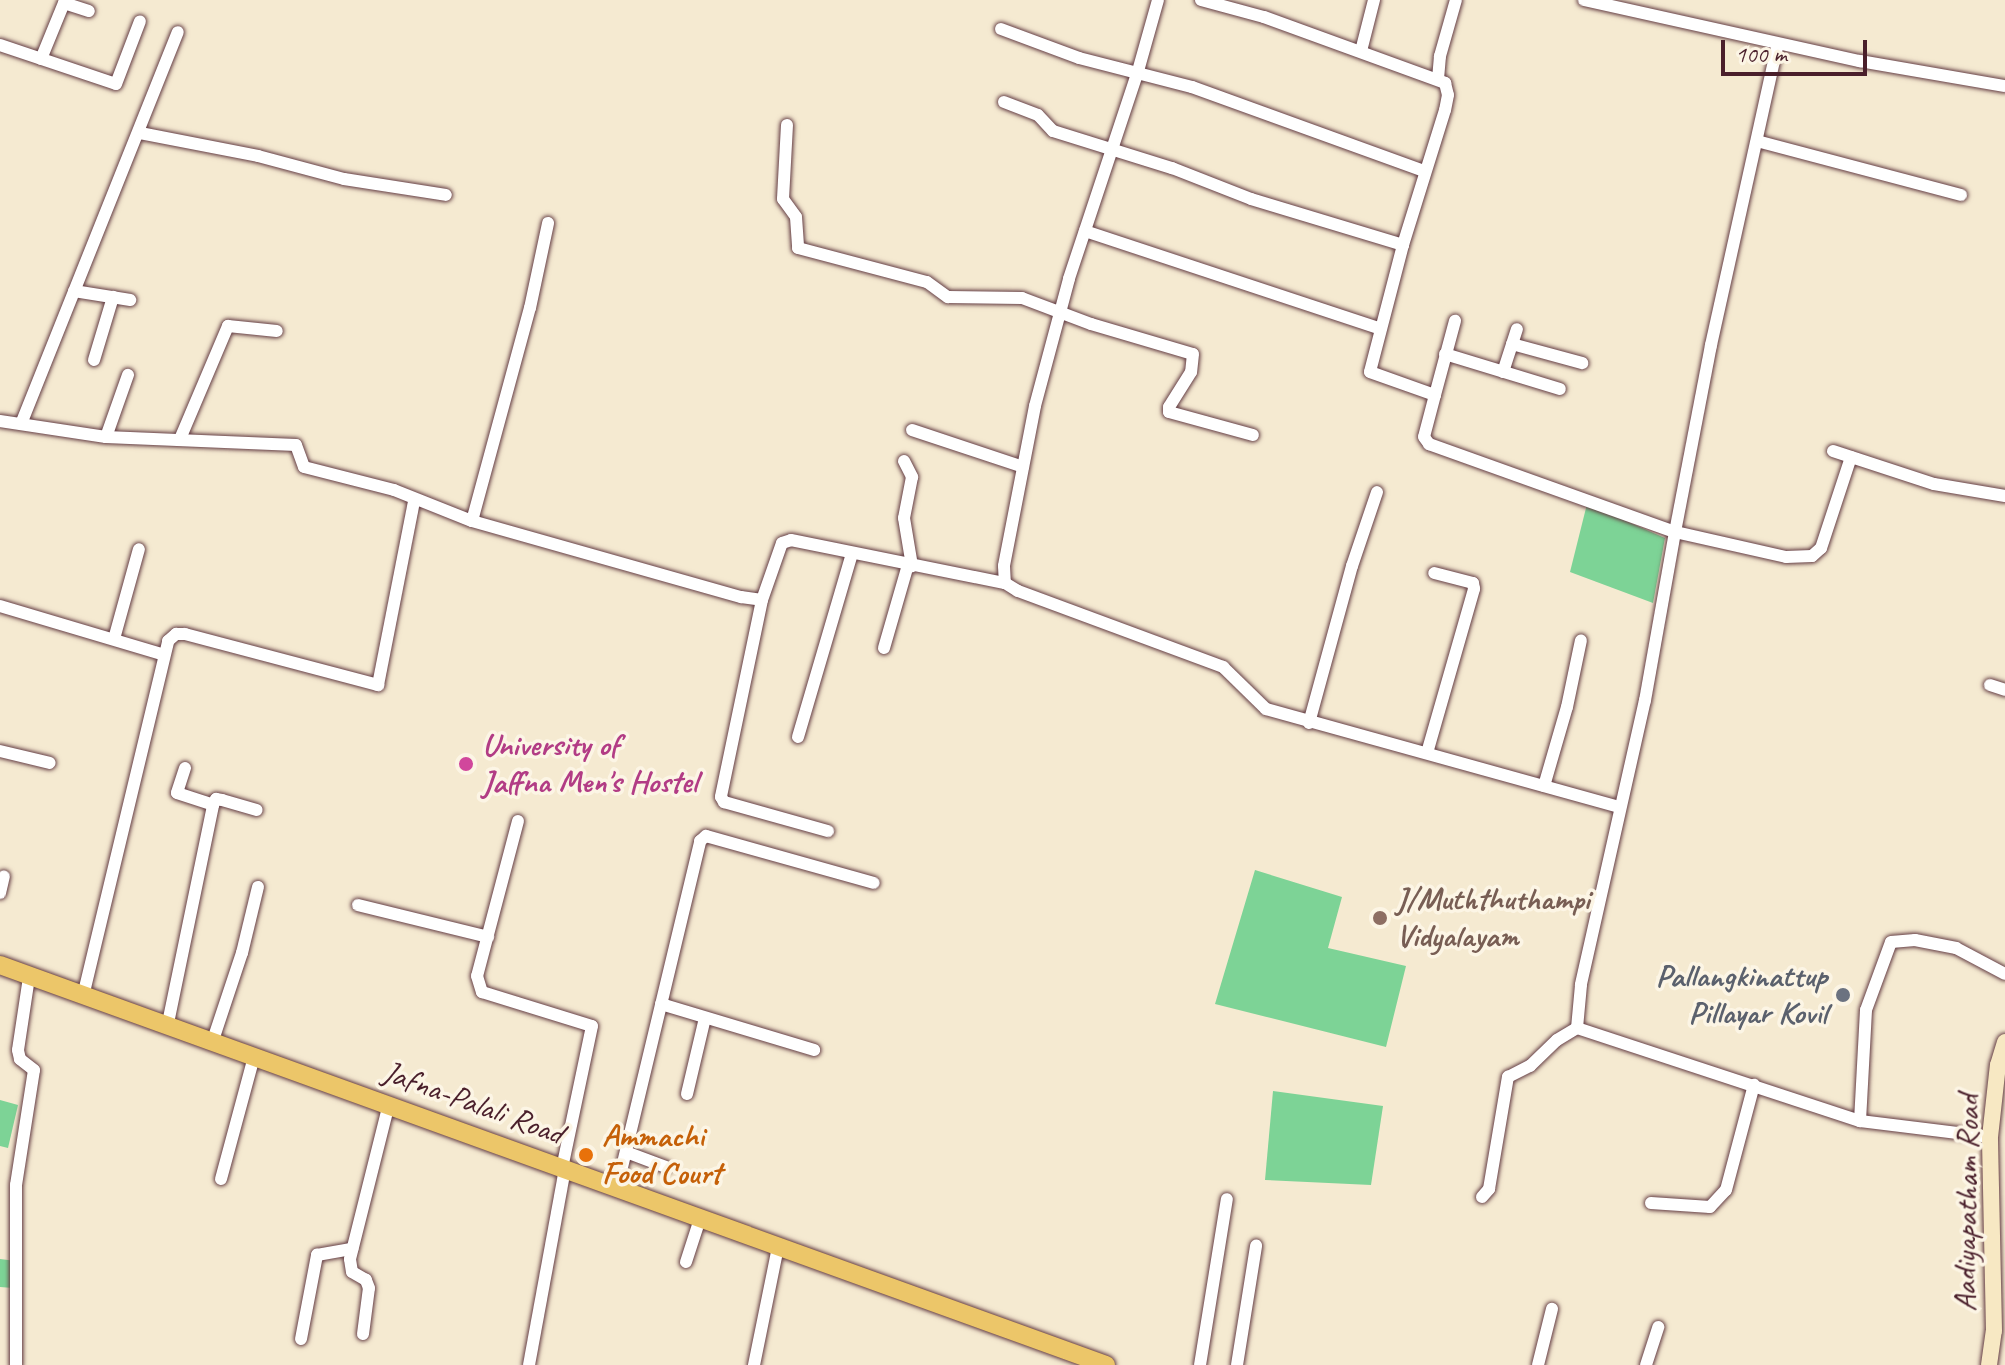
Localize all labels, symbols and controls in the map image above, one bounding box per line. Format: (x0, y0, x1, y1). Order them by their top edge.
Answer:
scale bar (1725, 24, 1871, 74)
text: 100 m (1735, 39, 1787, 69)
place label: University of Jaffna Men's Hostel (482, 727, 697, 802)
marker: University of Jaffna Men's Hostel (457, 755, 475, 773)
place label: J/Muththuthampi Vidyalayam (1396, 881, 1590, 956)
marker: J/Muththuthampi Vidyalayam (1371, 909, 1389, 927)
place label: Pallangkinattup Pillayar Kovil (1656, 958, 1827, 1033)
marker: Pallangkinattup Pillayar Kovil (1834, 986, 1852, 1004)
street label: Jafna-Palali Road (378, 1053, 568, 1153)
street label: Aadiyapatham Road (1946, 1095, 1988, 1311)
place label: Ammachi Food Court (602, 1118, 721, 1193)
marker: Ammachi Food Court (577, 1146, 595, 1164)

